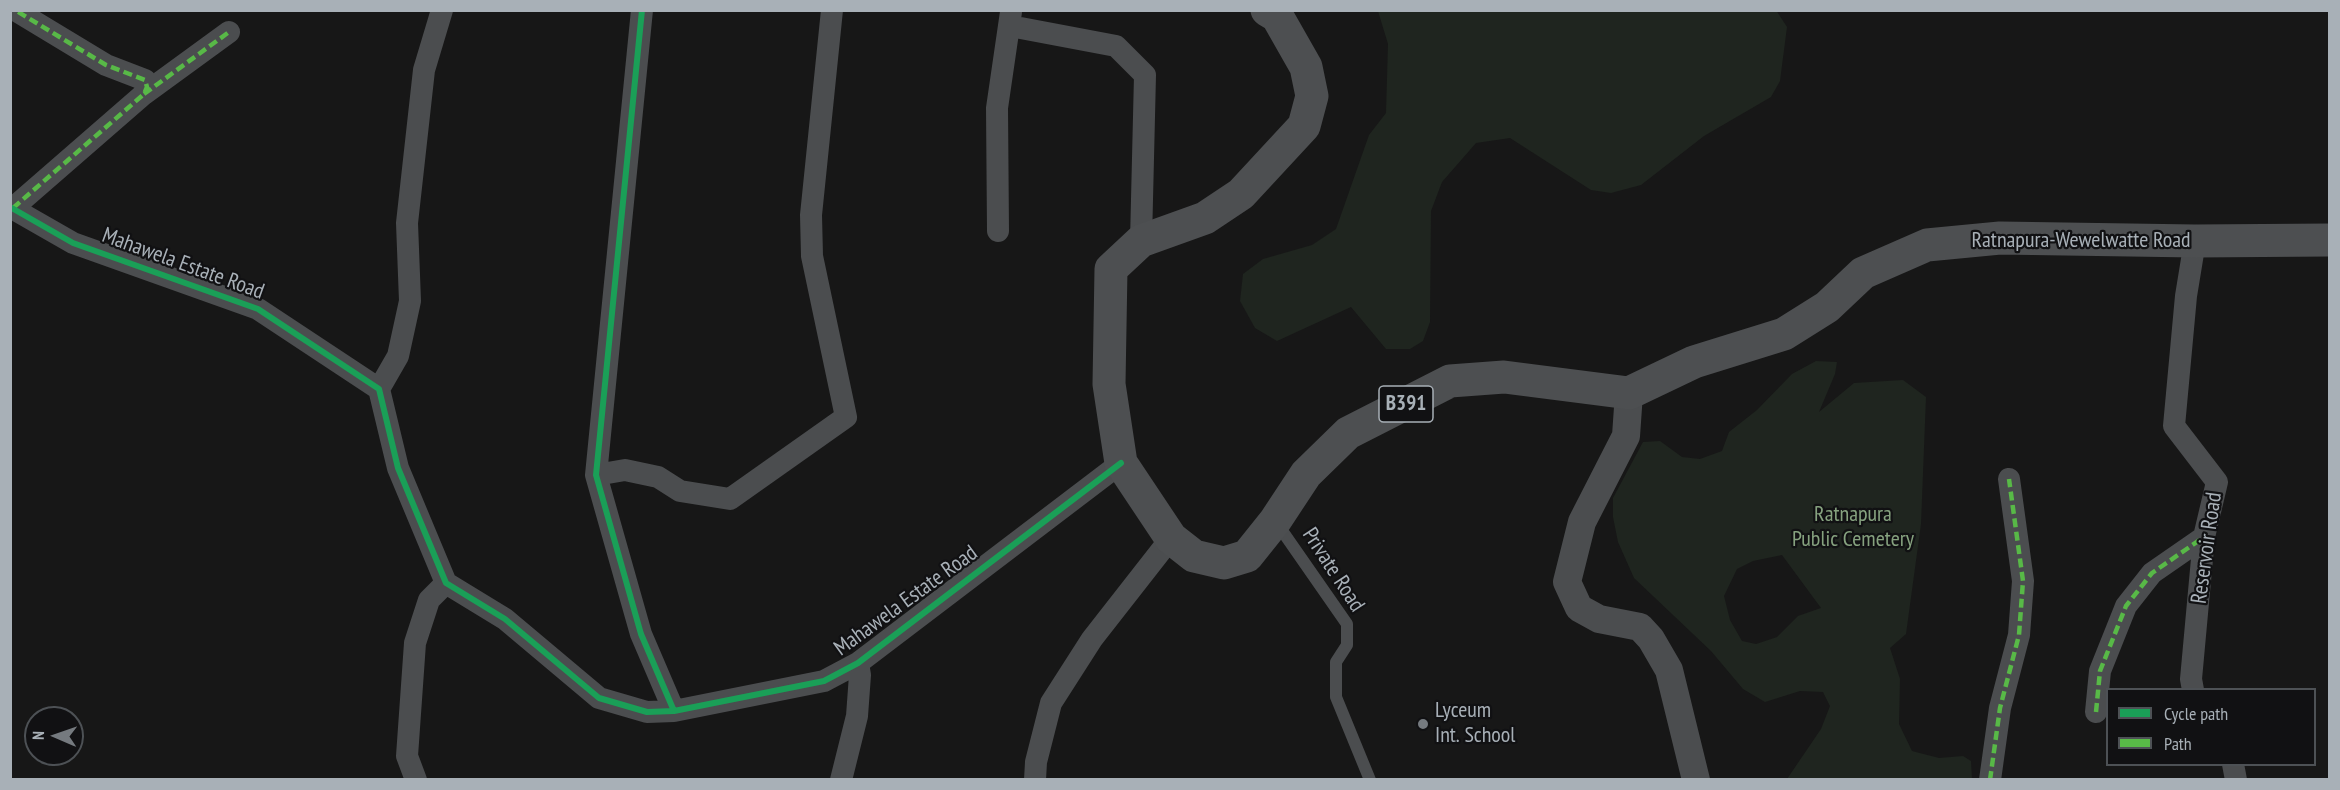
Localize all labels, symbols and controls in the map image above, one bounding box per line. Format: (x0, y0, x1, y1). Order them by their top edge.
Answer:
street label: Mahawela Estate Road (98, 222, 268, 306)
street label: Ratnapura-Wewelwatte Road (1972, 228, 2190, 254)
road number: B391 (1379, 386, 1433, 422)
street label: Reservoir Road (2186, 491, 2228, 605)
park label: Ratnapura Public Cemetery (1792, 502, 1914, 554)
street label: Private Road (1296, 523, 1370, 617)
street label: Mahawela Estate Road (829, 540, 983, 662)
legend (2106, 688, 2316, 766)
place label: Lyceum Int. School (1435, 698, 1515, 750)
text: Cycle path (2164, 702, 2228, 725)
north arrow (24, 706, 84, 766)
marker: Lyceum Int. School (1416, 717, 1430, 731)
text: N (28, 731, 48, 740)
text: Path (2164, 732, 2192, 755)

